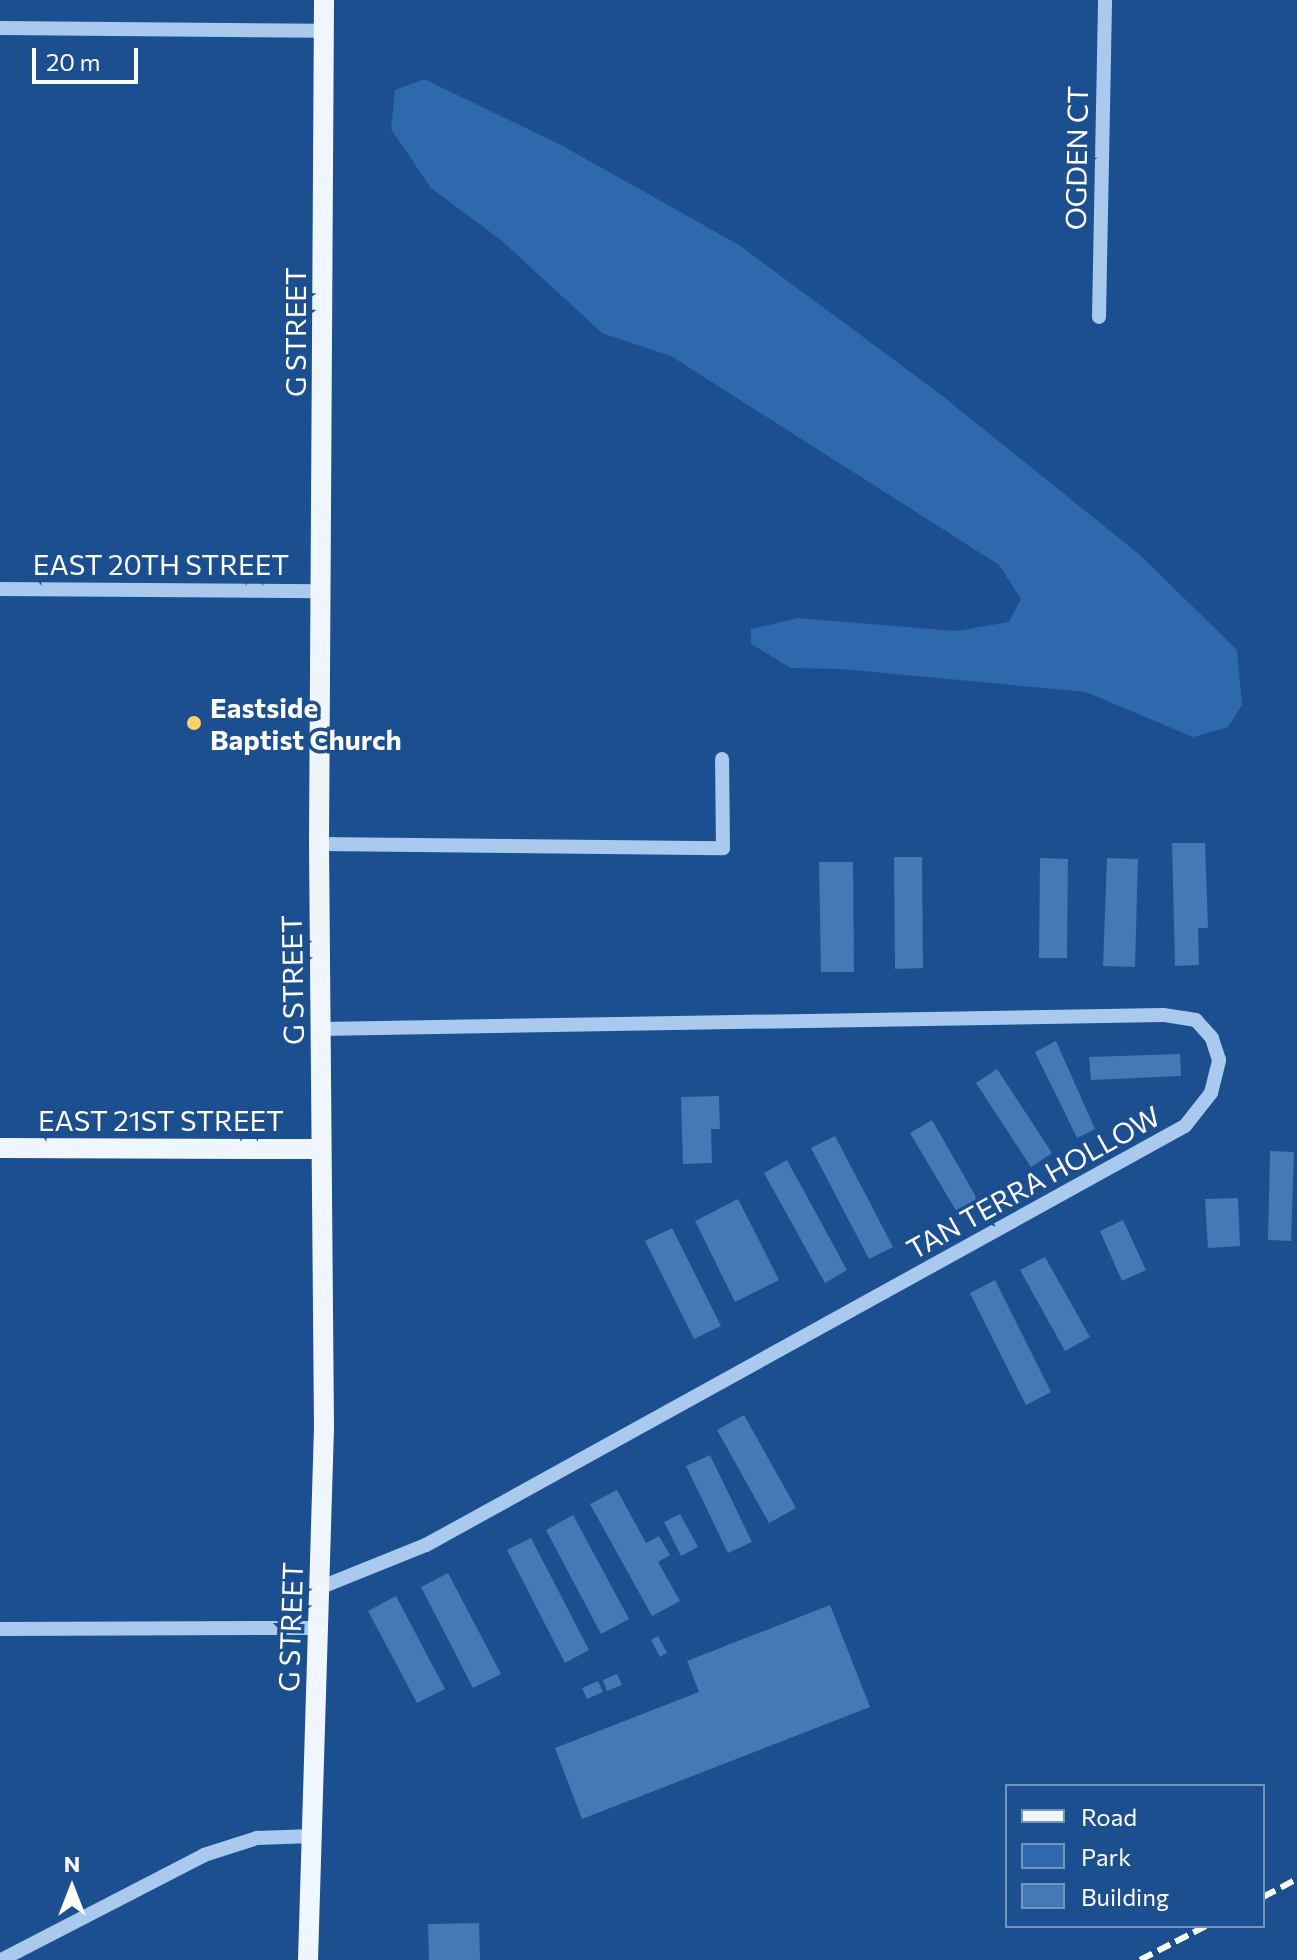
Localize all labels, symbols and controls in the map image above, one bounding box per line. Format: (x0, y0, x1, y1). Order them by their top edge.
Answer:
scale bar (36, 32, 142, 82)
text: 20 m (46, 47, 100, 76)
street label: OGDEN CT (1058, 86, 1094, 230)
street label: G STREET (278, 267, 312, 397)
street label: EAST 20TH STREET (33, 547, 289, 581)
place label: Eastside Baptist Church (210, 690, 402, 756)
marker: Eastside Baptist Church (185, 714, 203, 732)
street label: G STREET (274, 915, 310, 1045)
street label: TAN TERRA HOLLOW (901, 1098, 1165, 1266)
street label: EAST 21ST STREET (38, 1103, 284, 1137)
street label: G STREET (271, 1562, 309, 1692)
legend (1005, 1784, 1265, 1928)
text: Road (1081, 1802, 1137, 1831)
text: Park (1081, 1842, 1131, 1871)
north arrow (32, 1848, 112, 1928)
text: N (64, 1850, 80, 1877)
text: Building (1081, 1882, 1169, 1911)

